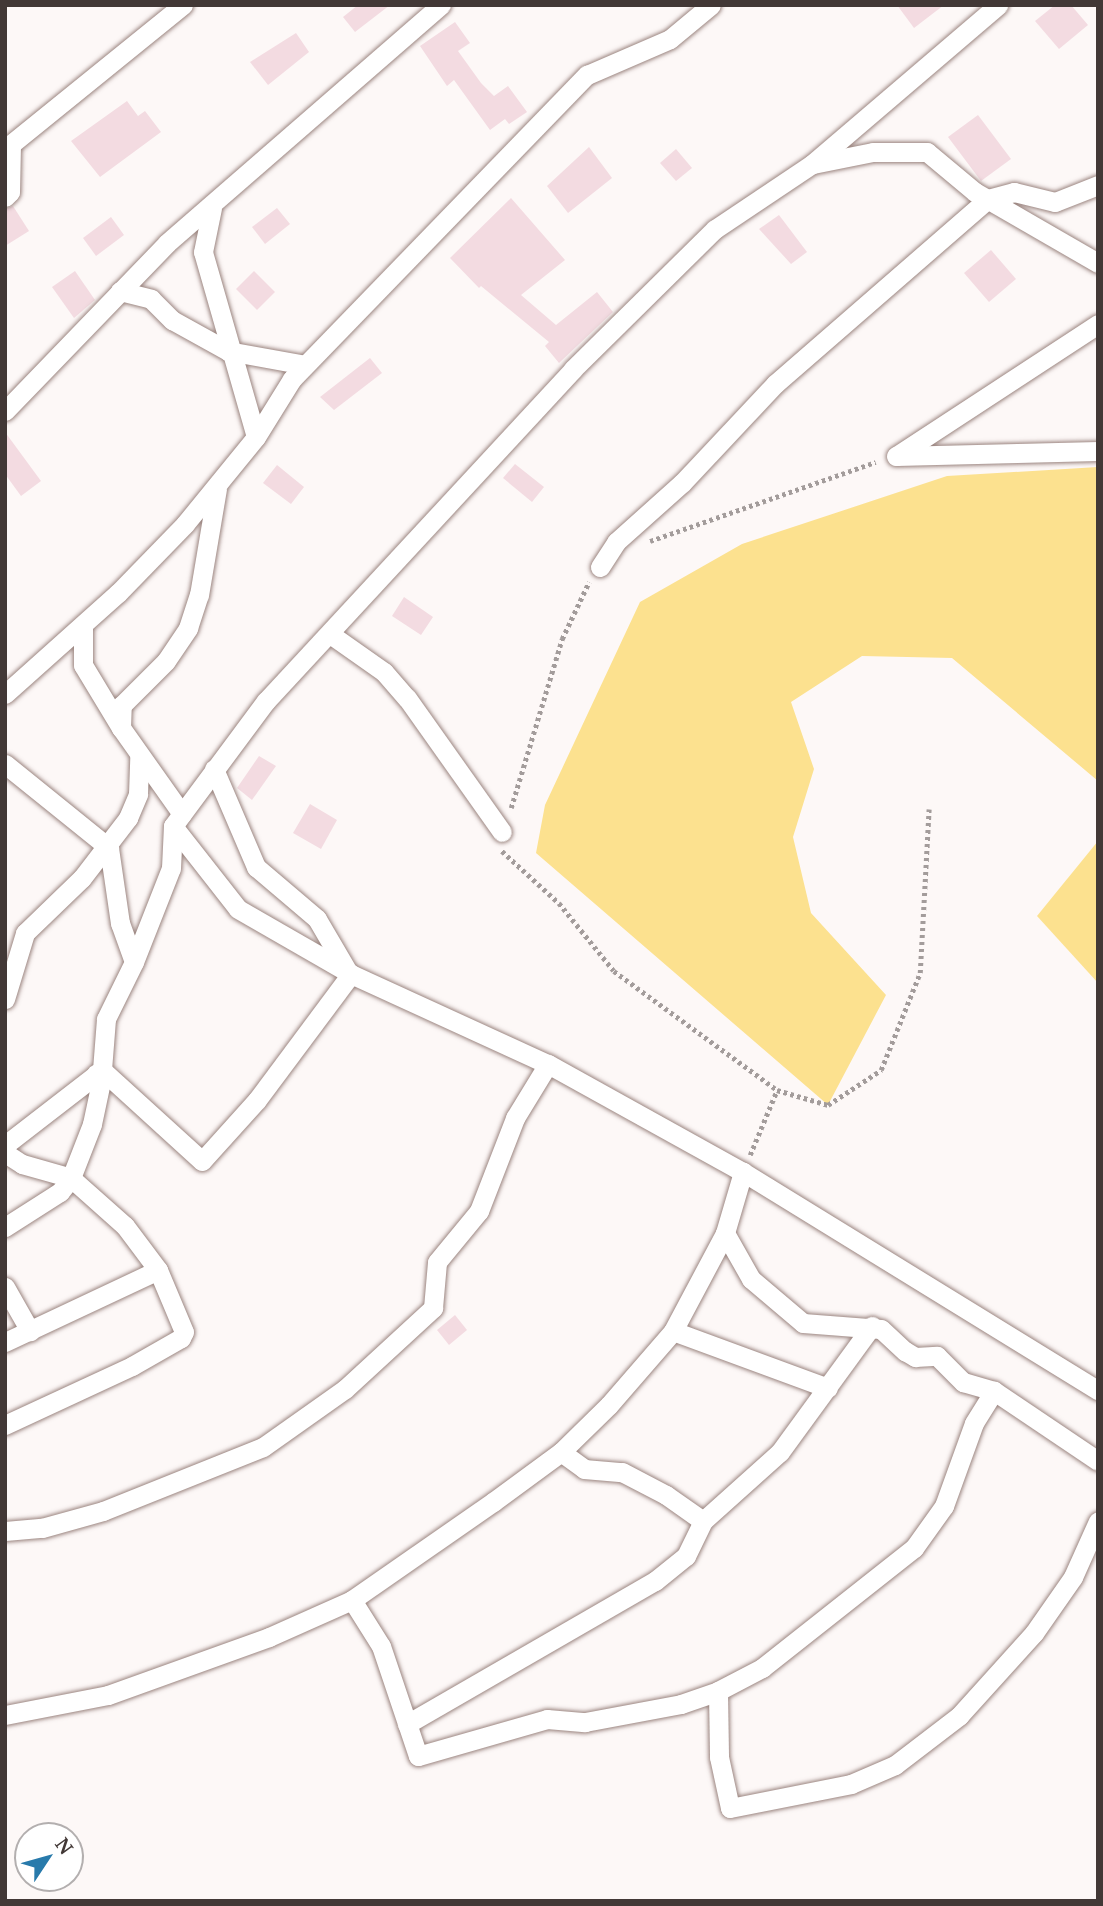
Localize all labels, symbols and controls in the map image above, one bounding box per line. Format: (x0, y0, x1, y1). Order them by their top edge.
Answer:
north arrow (14, 1822, 84, 1892)
text: N (49, 1832, 79, 1860)

